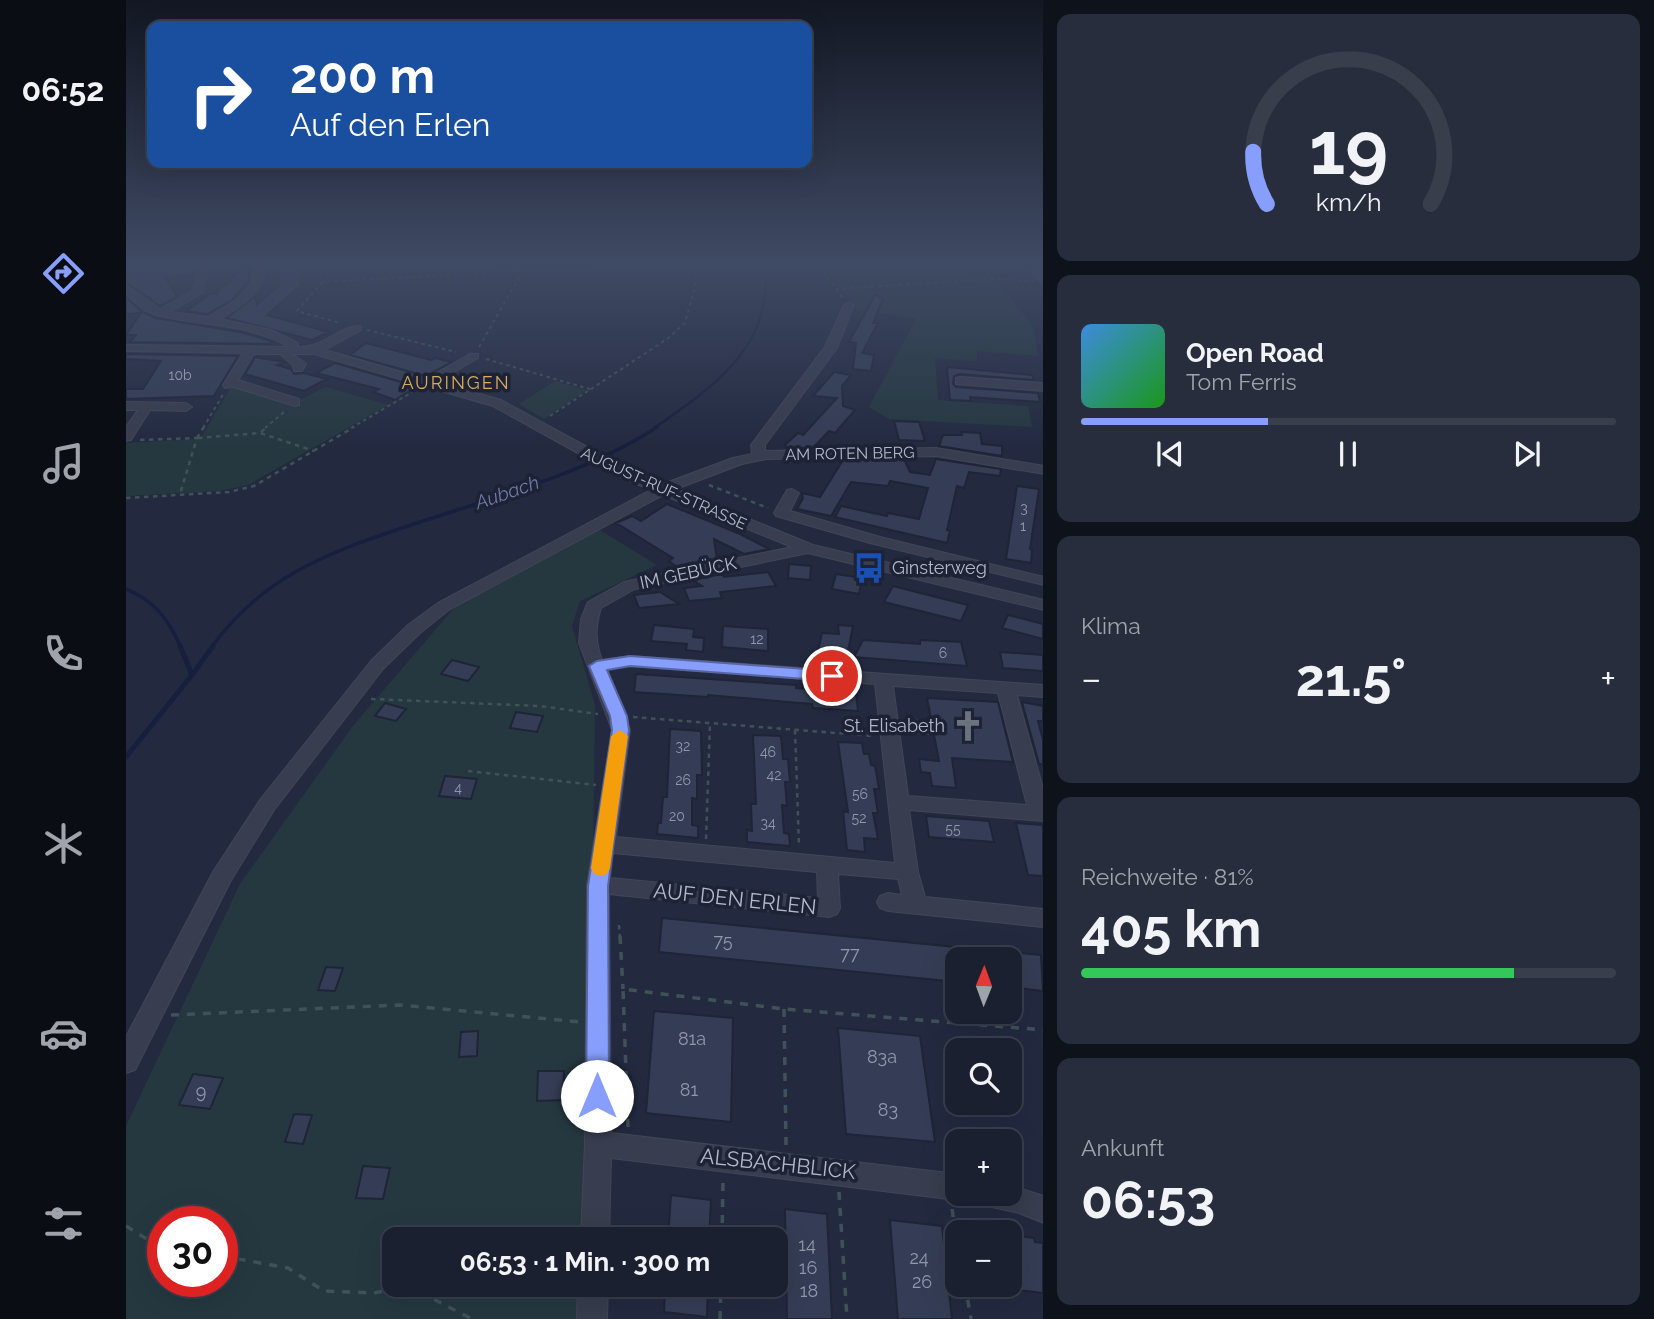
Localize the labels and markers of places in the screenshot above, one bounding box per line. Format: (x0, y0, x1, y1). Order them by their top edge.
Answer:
bus stop icon: Ginsterweg (852, 551, 886, 585)
place label: Ginsterweg (892, 557, 987, 578)
pin (802, 646, 862, 706)
church icon: St. Elisabeth (951, 709, 985, 743)
place label: St. Elisabeth (844, 715, 945, 736)

